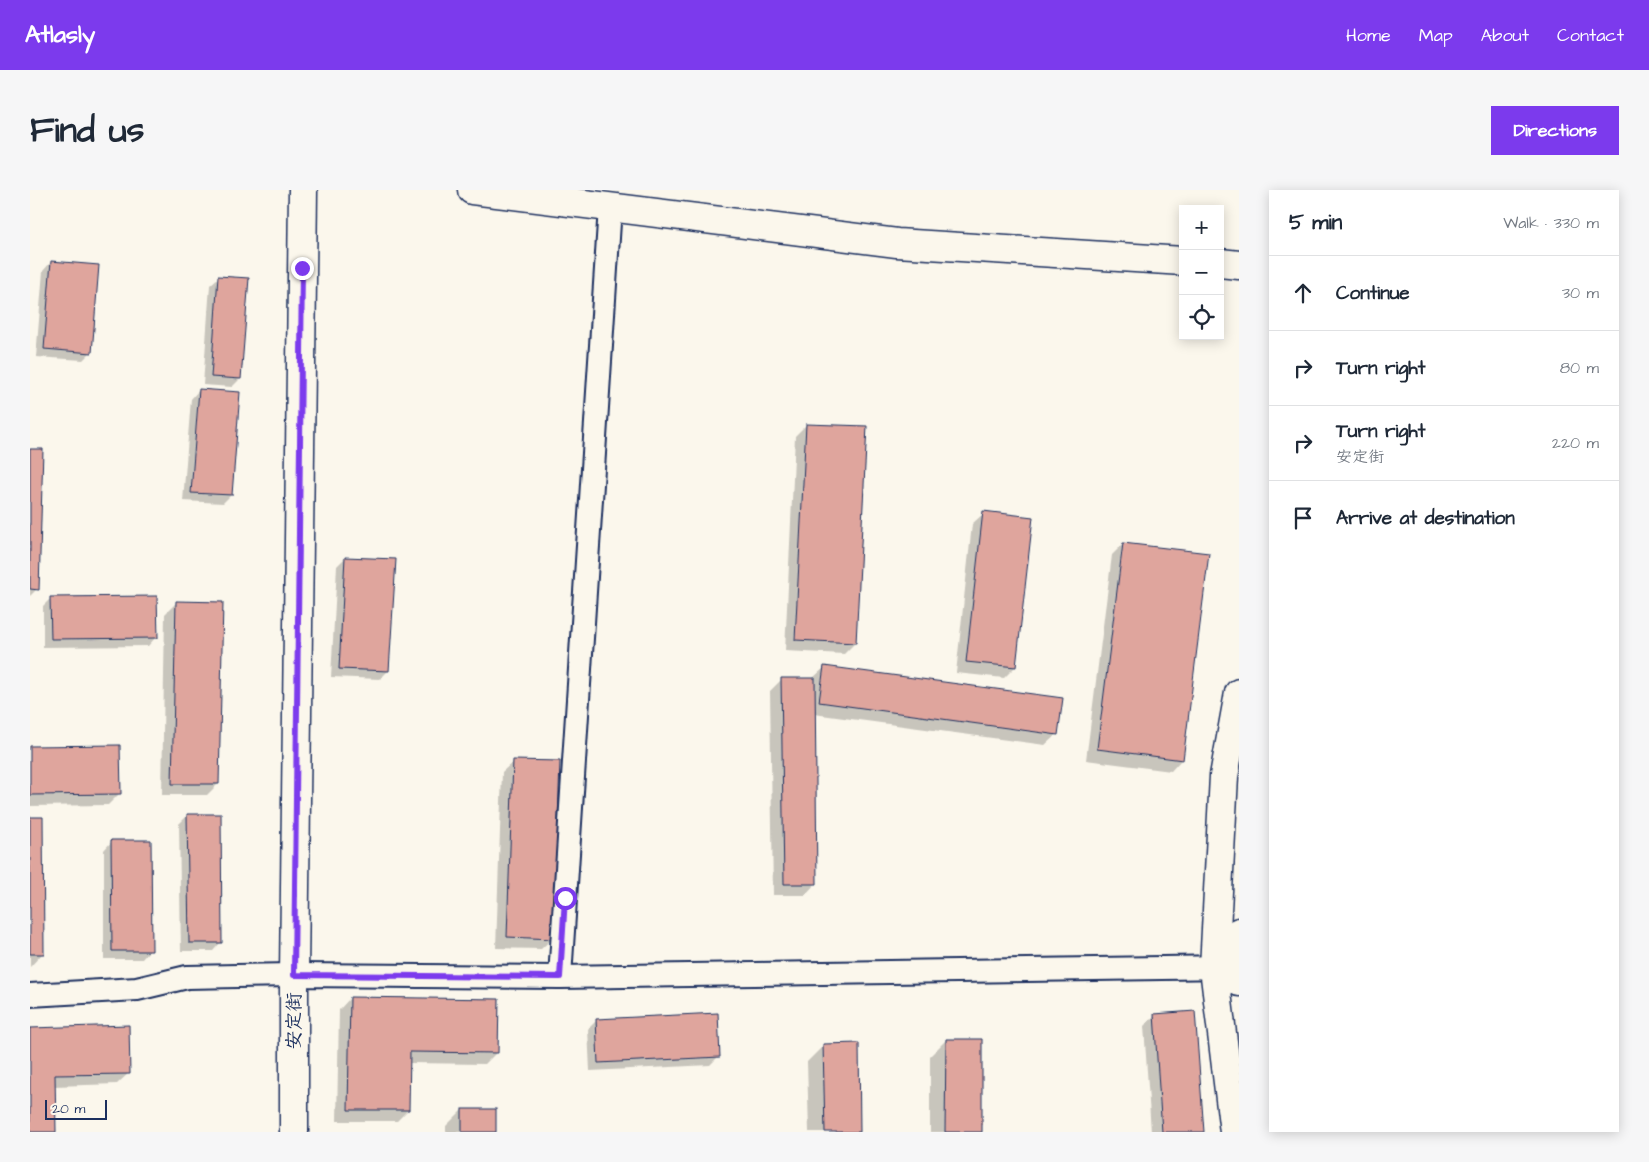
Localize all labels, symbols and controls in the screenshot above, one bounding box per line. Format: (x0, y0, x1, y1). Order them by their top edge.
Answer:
text: Atlasly (25, 18, 95, 52)
text: Home (1346, 23, 1391, 48)
text: Map (1419, 23, 1453, 48)
text: About (1481, 23, 1529, 48)
text: Contact (1557, 23, 1624, 48)
text: Find us (30, 106, 144, 155)
button: Directions (1491, 106, 1619, 155)
map controls (1179, 205, 1224, 340)
button: + (1179, 205, 1224, 250)
text: 5 min (1289, 208, 1342, 237)
text: Walk · 330 m (1503, 212, 1599, 234)
button: − (1179, 250, 1224, 295)
route end (291, 257, 314, 280)
icon: ahead (1289, 279, 1317, 307)
text: Continue (1336, 280, 1410, 307)
text: 30 m (1562, 282, 1599, 304)
button: locate (1179, 295, 1224, 340)
icon: right (1289, 354, 1317, 382)
text: Turn right (1336, 355, 1425, 382)
text: 80 m (1560, 357, 1599, 379)
text: Turn right (1336, 418, 1425, 445)
icon: right (1289, 429, 1317, 457)
text: 220 m (1552, 432, 1599, 454)
text: 安定街 (1336, 446, 1384, 468)
icon: arrive (1289, 504, 1317, 532)
text: Arrive at destination (1336, 505, 1515, 532)
route start (554, 887, 577, 910)
street label: 安定街 (281, 992, 308, 1050)
scale bar (45, 1097, 108, 1120)
text: 20 m (52, 1099, 85, 1119)

